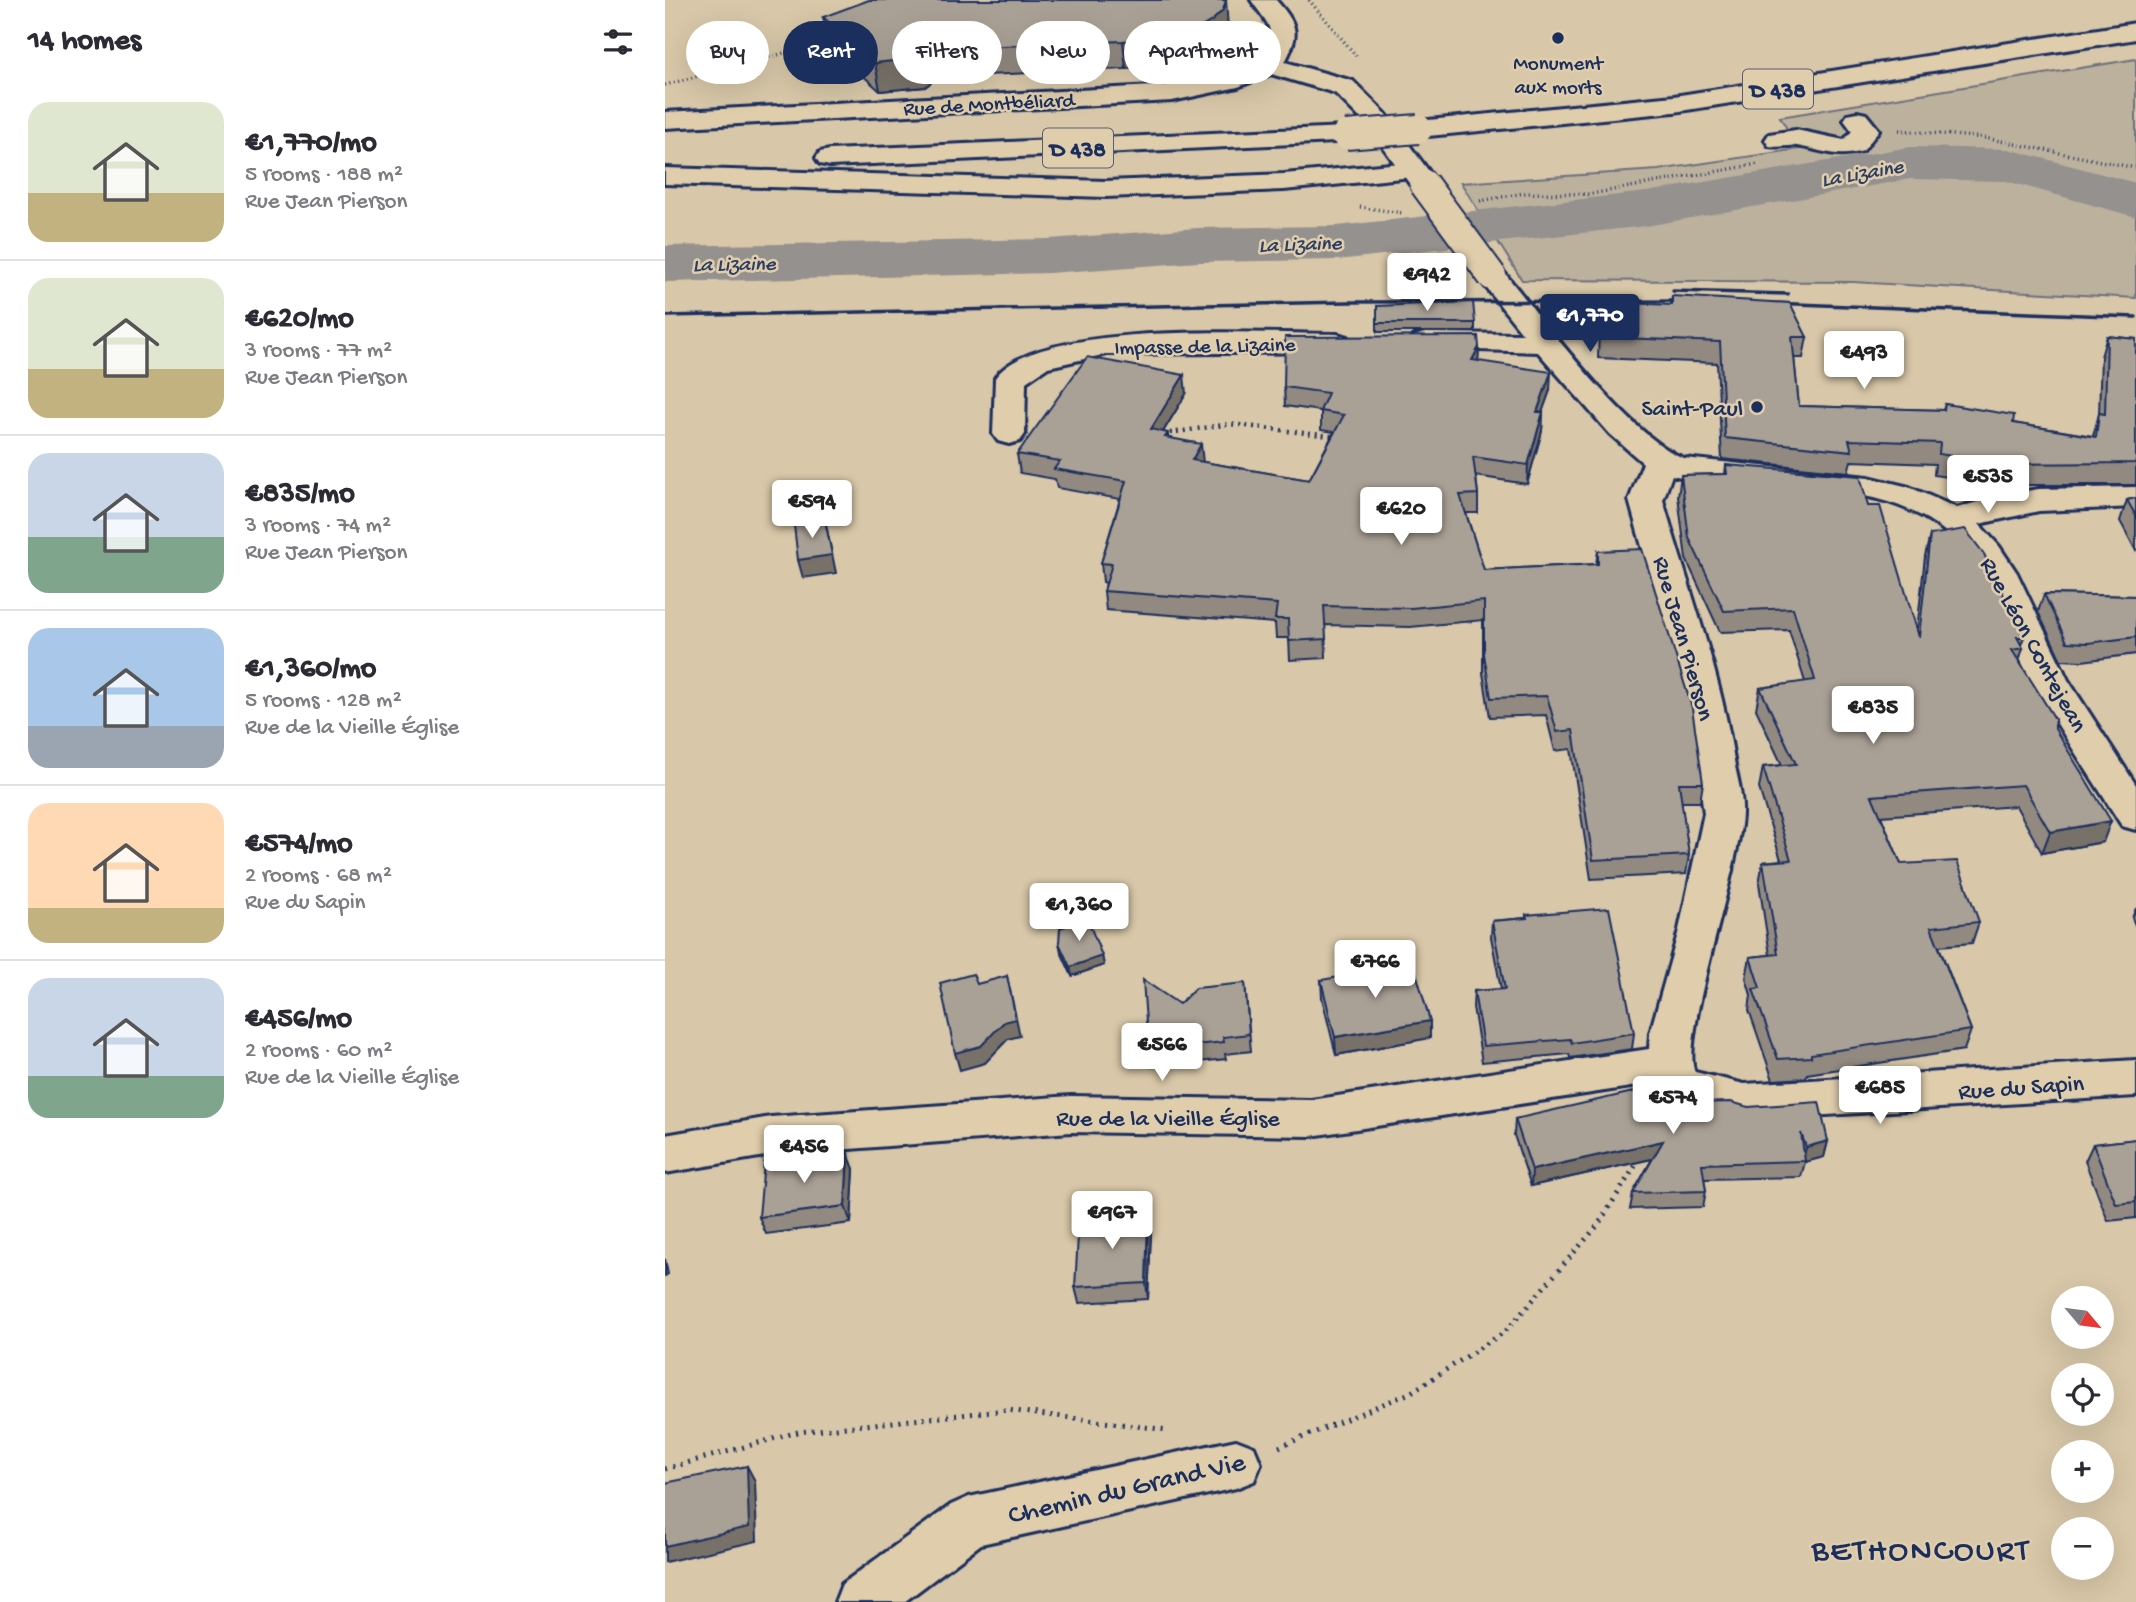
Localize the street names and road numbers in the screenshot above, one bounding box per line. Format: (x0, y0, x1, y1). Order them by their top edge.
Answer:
road number: D 438 (1743, 69, 1813, 108)
street label: Rue de Montbéliard (903, 89, 1077, 123)
road number: D 438 (1043, 128, 1113, 168)
street label: Impasse de la Lizaine (1114, 334, 1297, 363)
street label: Rue Léon Contejean (1972, 553, 2092, 739)
street label: Rue Jean Pierson (1644, 554, 1719, 725)
street label: Rue du Sapin (1957, 1071, 2086, 1108)
street label: Rue de la Vieille Église (1056, 1106, 1280, 1135)
street label: Chemin du Grand Vie (1005, 1447, 1249, 1534)

